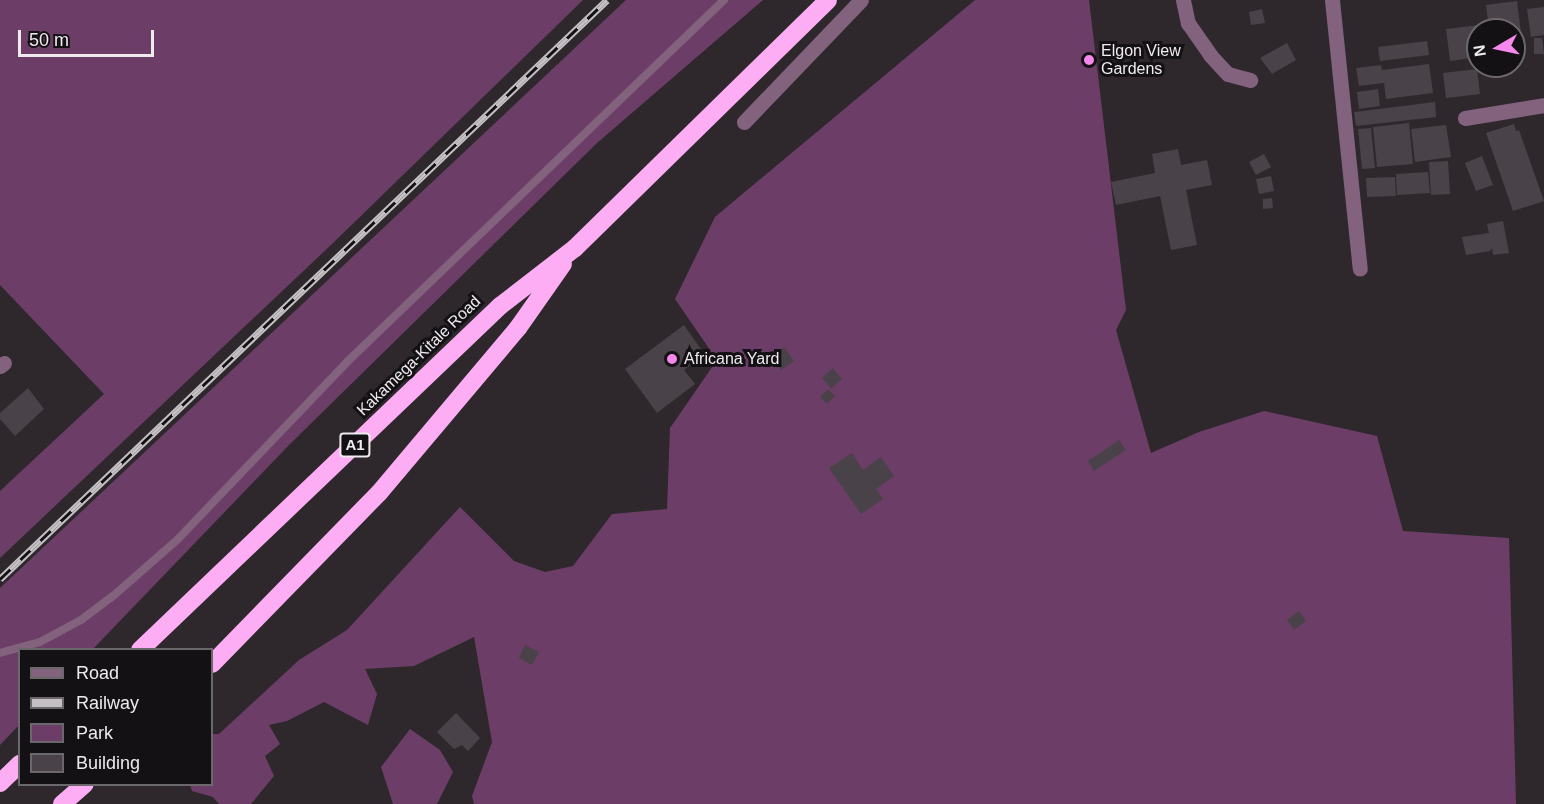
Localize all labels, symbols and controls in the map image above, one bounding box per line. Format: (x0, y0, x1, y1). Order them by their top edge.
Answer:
scale bar (21, 18, 158, 56)
north arrow (1466, 18, 1526, 78)
text: 50 m (29, 30, 69, 50)
place label: Elgon View Gardens (1101, 41, 1181, 79)
text: N (1470, 44, 1489, 58)
marker: Elgon View Gardens (1082, 53, 1096, 67)
street label: Kakamega-Kitale Road (353, 292, 485, 420)
place label: Africana Yard (684, 349, 780, 369)
marker: Africana Yard (665, 352, 679, 366)
road number: A1 (338, 433, 372, 457)
legend (18, 648, 213, 786)
text: Road (76, 663, 119, 683)
text: Railway (76, 693, 139, 713)
text: Park (76, 723, 113, 743)
text: Building (76, 753, 140, 773)

